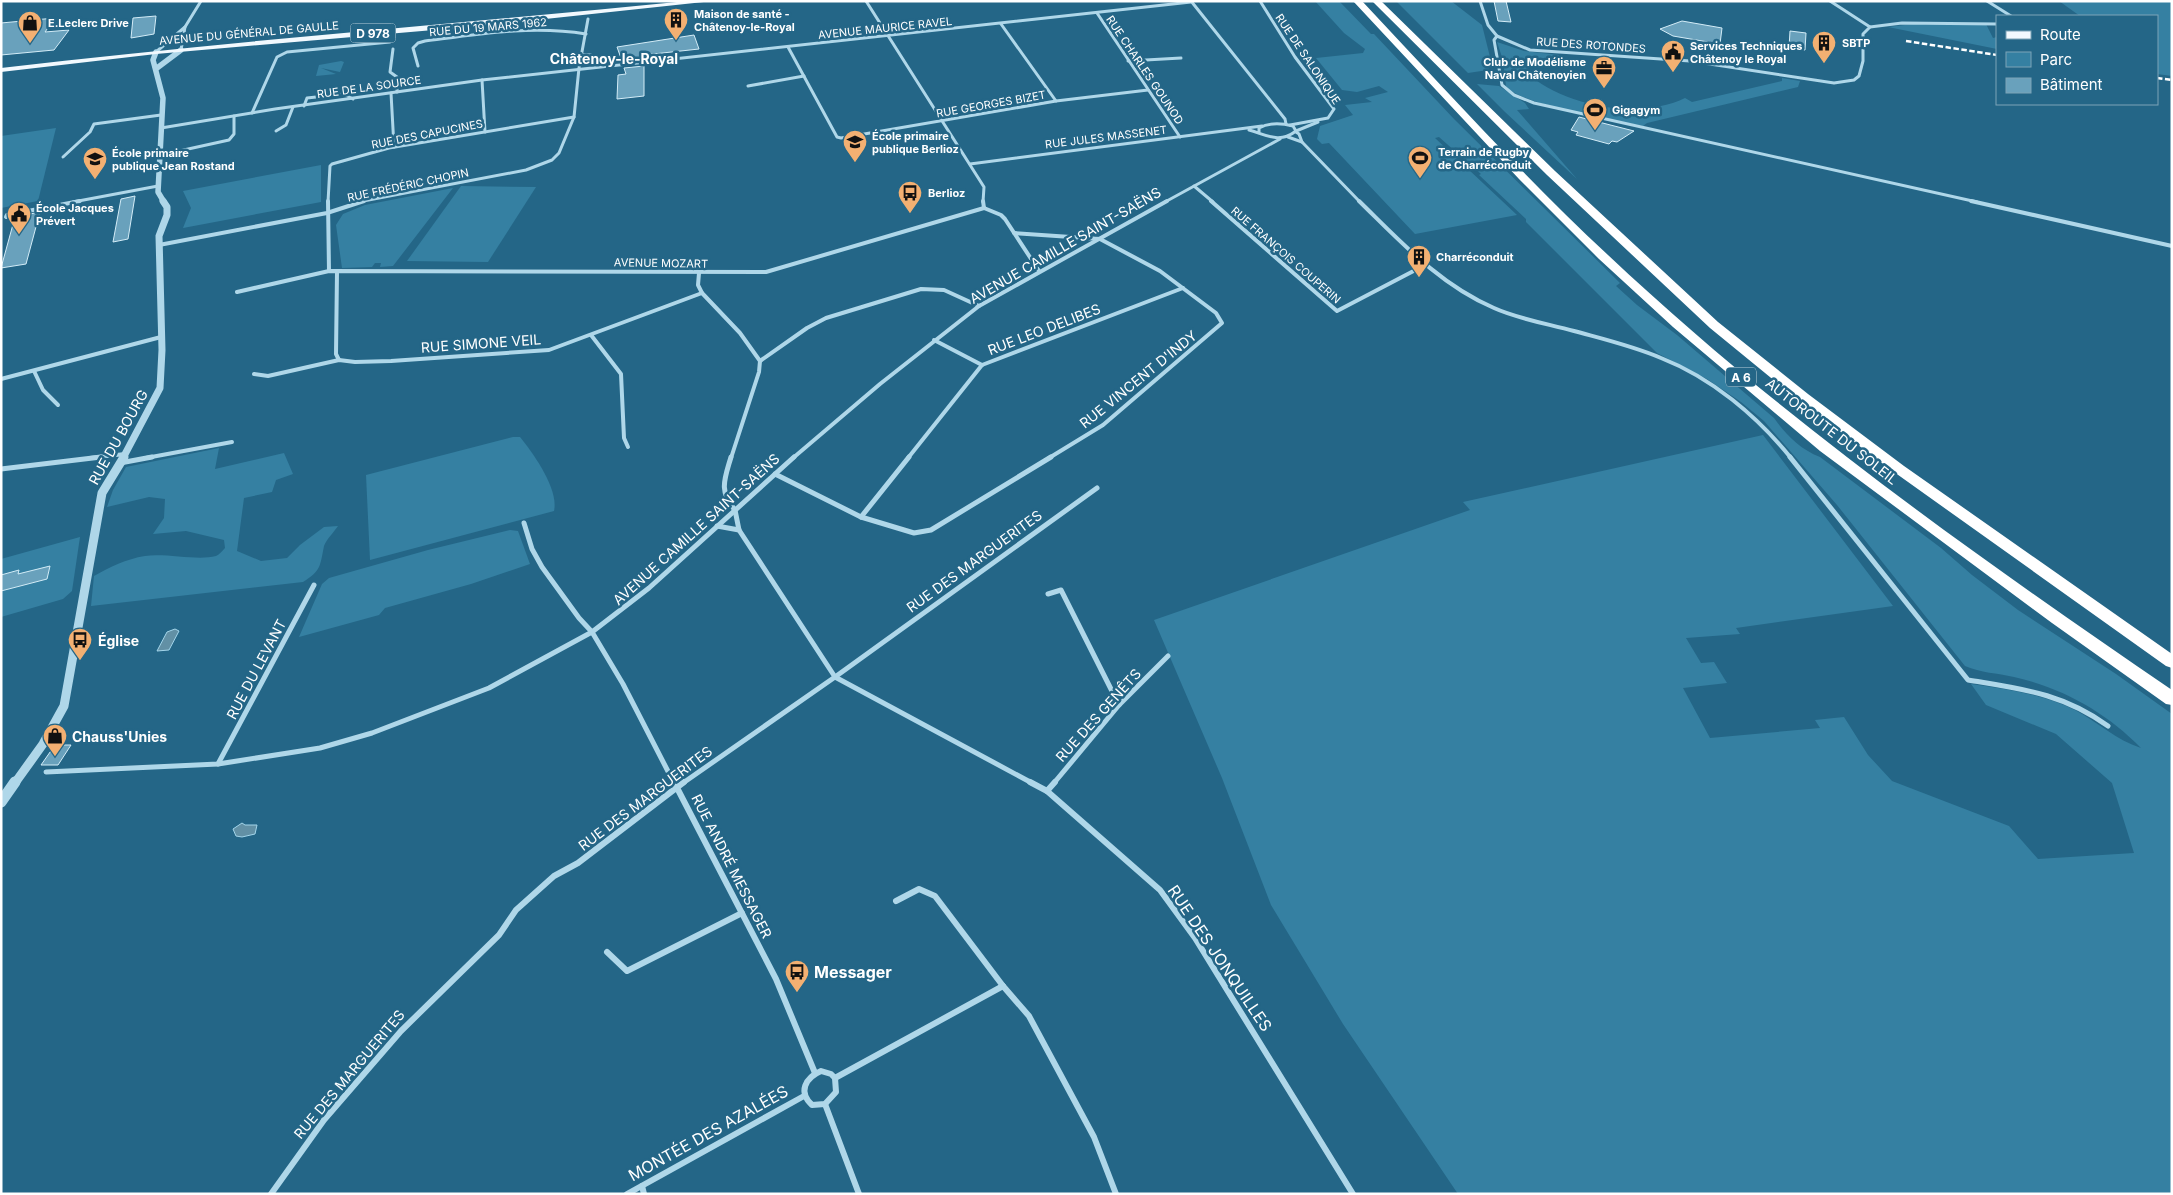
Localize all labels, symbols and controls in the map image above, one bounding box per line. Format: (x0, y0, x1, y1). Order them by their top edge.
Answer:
building icon: Maison de santé - Châtenoy-le-Royal (663, 7, 689, 41)
place label: Maison de santé - Châtenoy-le-Royal (694, 7, 795, 34)
shop icon: E.Leclerc Drive (17, 10, 43, 44)
street label: RUE DE SALONIQUE (1273, 11, 1343, 107)
street label: RUE CHARLES GOUNOD (1103, 13, 1187, 127)
street label: AVENUE MAURICE RAVEL (817, 14, 953, 42)
street label: RUE DU 19 MARS 1962 (429, 15, 547, 39)
legend (1996, 15, 2158, 105)
place label: E.Leclerc Drive (48, 16, 129, 30)
street label: AVENUE DU GÉNÉRAL DE GAULLE (159, 18, 339, 48)
road number: D 978 (350, 23, 396, 42)
text: Route (2040, 25, 2081, 44)
building icon: SBTP (1811, 30, 1837, 64)
street label: RUE DES ROTONDES (1536, 34, 1646, 56)
place label: SBTP (1842, 36, 1870, 50)
public building icon: Services Techniques Châtenoy le Royal (1660, 39, 1686, 73)
place label: Services Techniques Châtenoy le Royal (1690, 39, 1802, 66)
district label: Châtenoy-le-Royal (550, 50, 678, 67)
text: Parc (2040, 50, 2072, 69)
place label: Club de Modélisme Naval Châtenoyien (1483, 55, 1586, 82)
office icon: Club de Modélisme Naval Châtenoyien (1591, 55, 1617, 89)
street label: RUE DE LA SOURCE (316, 73, 422, 101)
text: Bâtiment (2040, 75, 2103, 94)
street label: RUE GEORGES BIZET (935, 87, 1047, 121)
sports icon: Gigagym (1582, 97, 1608, 131)
place label: Gigagym (1612, 103, 1660, 117)
street label: RUE DES CAPUCINES (370, 116, 484, 152)
street label: RUE JULES MASSENET (1044, 123, 1168, 151)
school or university icon: École primaire publique Berlioz (842, 129, 868, 163)
place label: École primaire publique Berlioz (872, 129, 959, 156)
sports icon: Terrain de Rugby de Charréconduit (1407, 145, 1433, 179)
place label: Terrain de Rugby de Charréconduit (1438, 145, 1532, 172)
school or university icon: École primaire publique Jean Rostand (82, 146, 108, 180)
place label: École primaire publique Jean Rostand (112, 146, 235, 173)
street label: RUE FRÉDÉRIC CHOPIN (346, 165, 470, 205)
bus stop icon: Berlioz (897, 180, 923, 214)
street label: AVENUE CAMILLE SAINT-SAËNS (966, 183, 1164, 307)
place label: Berlioz (928, 186, 965, 200)
public building icon: École Jacques Prévert (6, 201, 32, 235)
place label: École Jacques Prévert (36, 201, 114, 228)
street label: RUE FRANÇOIS COUPERIN (1228, 204, 1344, 306)
building icon: Charréconduit (1406, 244, 1432, 278)
place label: Charréconduit (1436, 250, 1514, 264)
street label: AVENUE MOZART (614, 255, 708, 271)
street label: RUE LEO DELIBES (985, 300, 1103, 358)
street label: RUE VINCENT D'INDY (1076, 326, 1200, 431)
street label: RUE SIMONE VEIL (420, 330, 542, 356)
road number: A 6 (1726, 368, 1756, 387)
street label: AUTOROUTE DU SOLEIL (1763, 374, 1901, 488)
street label: RUE DU BOURG (85, 387, 151, 487)
street label: AVENUE CAMILLE SAINT-SAËNS (609, 450, 783, 608)
street label: RUE DES MARGUERITES (903, 506, 1045, 616)
street label: RUE DU LEVANT (223, 616, 289, 722)
bus stop icon: Église (67, 627, 93, 661)
place label: Église (98, 631, 139, 649)
street label: RUE DES GENÊTS (1052, 665, 1144, 765)
shop icon: Chauss'Unies (42, 723, 68, 757)
place label: Chauss'Unies (72, 728, 167, 745)
street label: RUE DES MARGUERITES (575, 742, 715, 854)
street label: RUE ANDRÉ MESSAGER (688, 791, 776, 941)
street label: RUE DES JONQUILLES (1164, 881, 1276, 1035)
bus stop icon: Messager (784, 959, 810, 993)
place label: Messager (814, 962, 892, 982)
street label: RUE DES MARGUERITES (290, 1006, 408, 1142)
street label: MONTÉE DES AZALÉES (625, 1081, 791, 1185)

